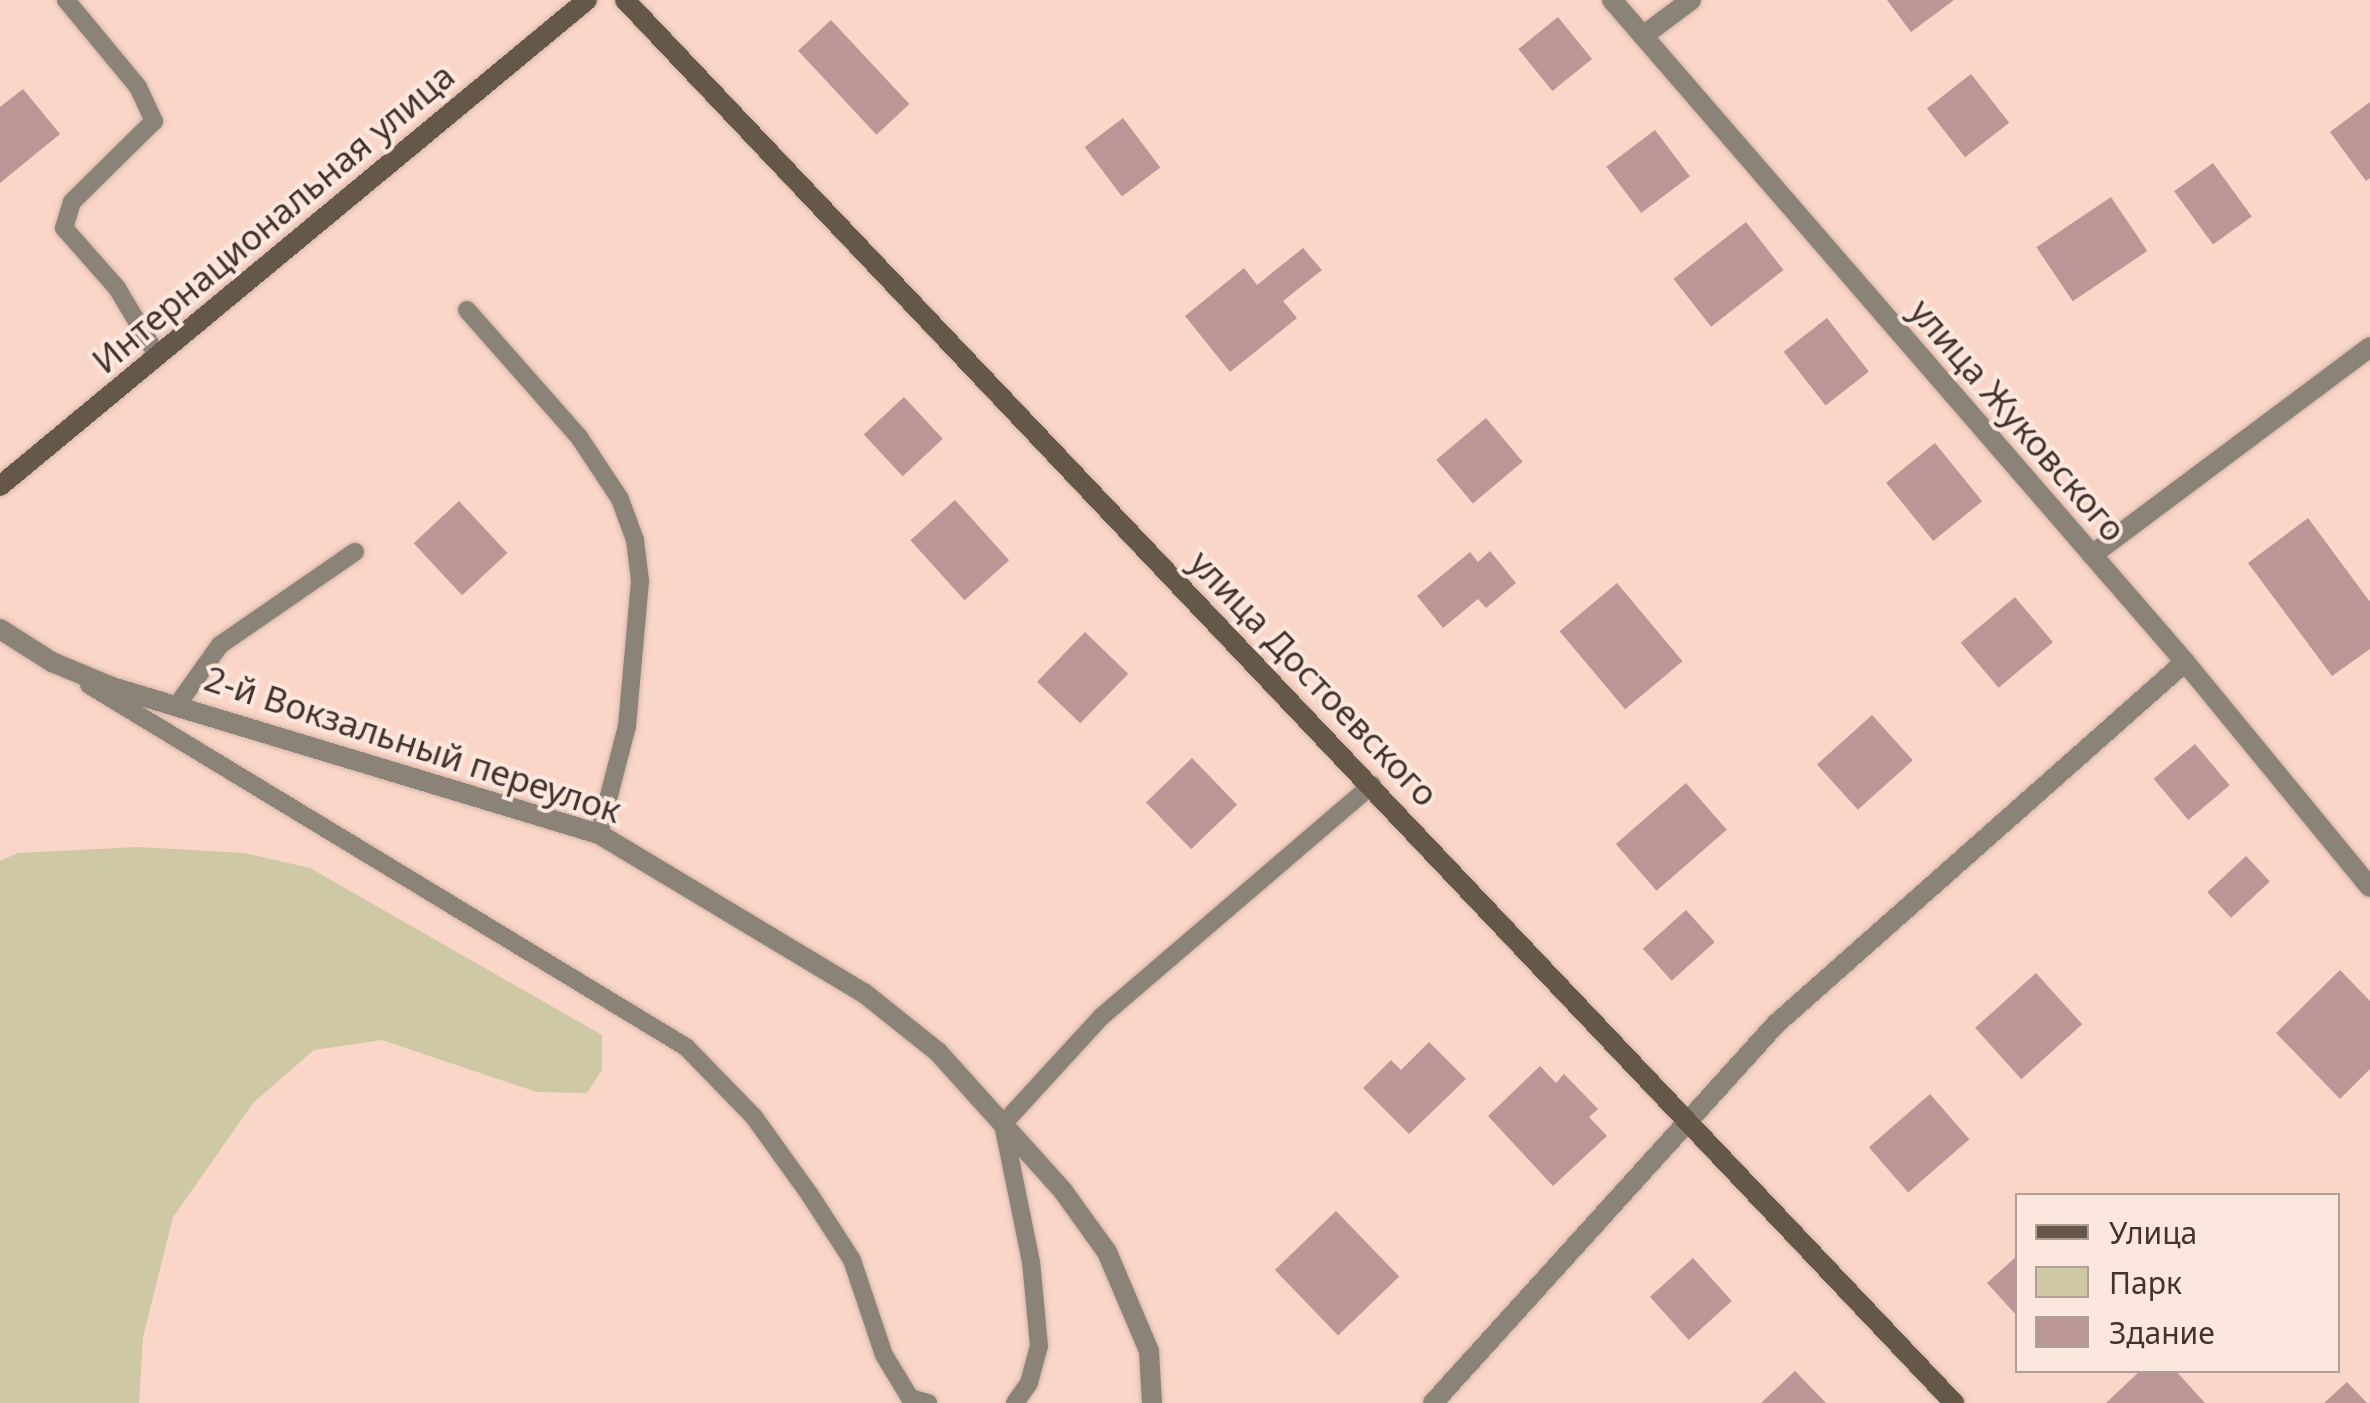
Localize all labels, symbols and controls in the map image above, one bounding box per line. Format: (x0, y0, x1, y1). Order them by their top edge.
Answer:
street label: Интернациональная улица (84, 54, 462, 382)
street label: улица Жуковского (1901, 290, 2135, 550)
street label: улица Достоевского (1181, 541, 1447, 815)
street label: 2-й Вокзальный переулок (200, 657, 626, 831)
legend (2015, 1193, 2340, 1373)
text: Улица (2109, 1212, 2197, 1253)
text: Парк (2109, 1262, 2182, 1303)
text: Здание (2109, 1312, 2215, 1353)

